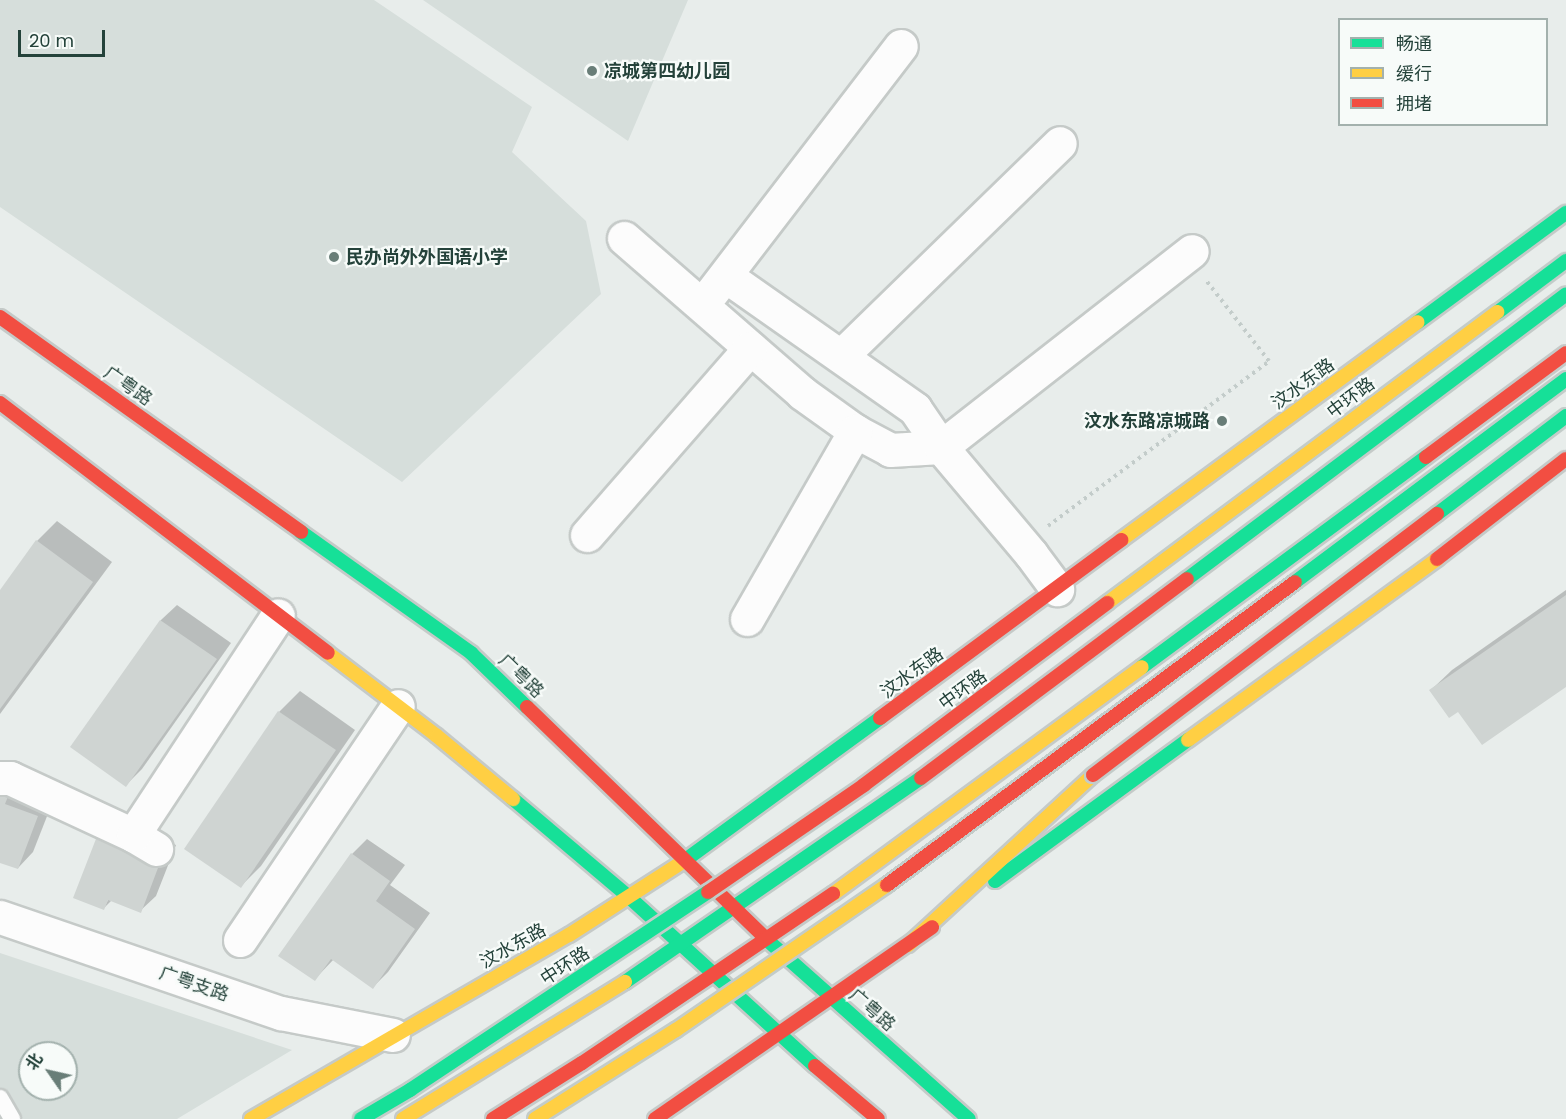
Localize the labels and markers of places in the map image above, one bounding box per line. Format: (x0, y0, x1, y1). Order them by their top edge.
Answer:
place label: 凉城第四幼儿园 (604, 60, 730, 82)
marker: 凉城第四幼儿园 (585, 64, 599, 78)
place label: 民办尚外外国语小学 (346, 246, 508, 268)
marker: 民办尚外外国语小学 (327, 250, 341, 264)
place label: 汶水东路凉城路 (1084, 410, 1210, 432)
marker: 汶水东路凉城路 (1215, 414, 1229, 428)

